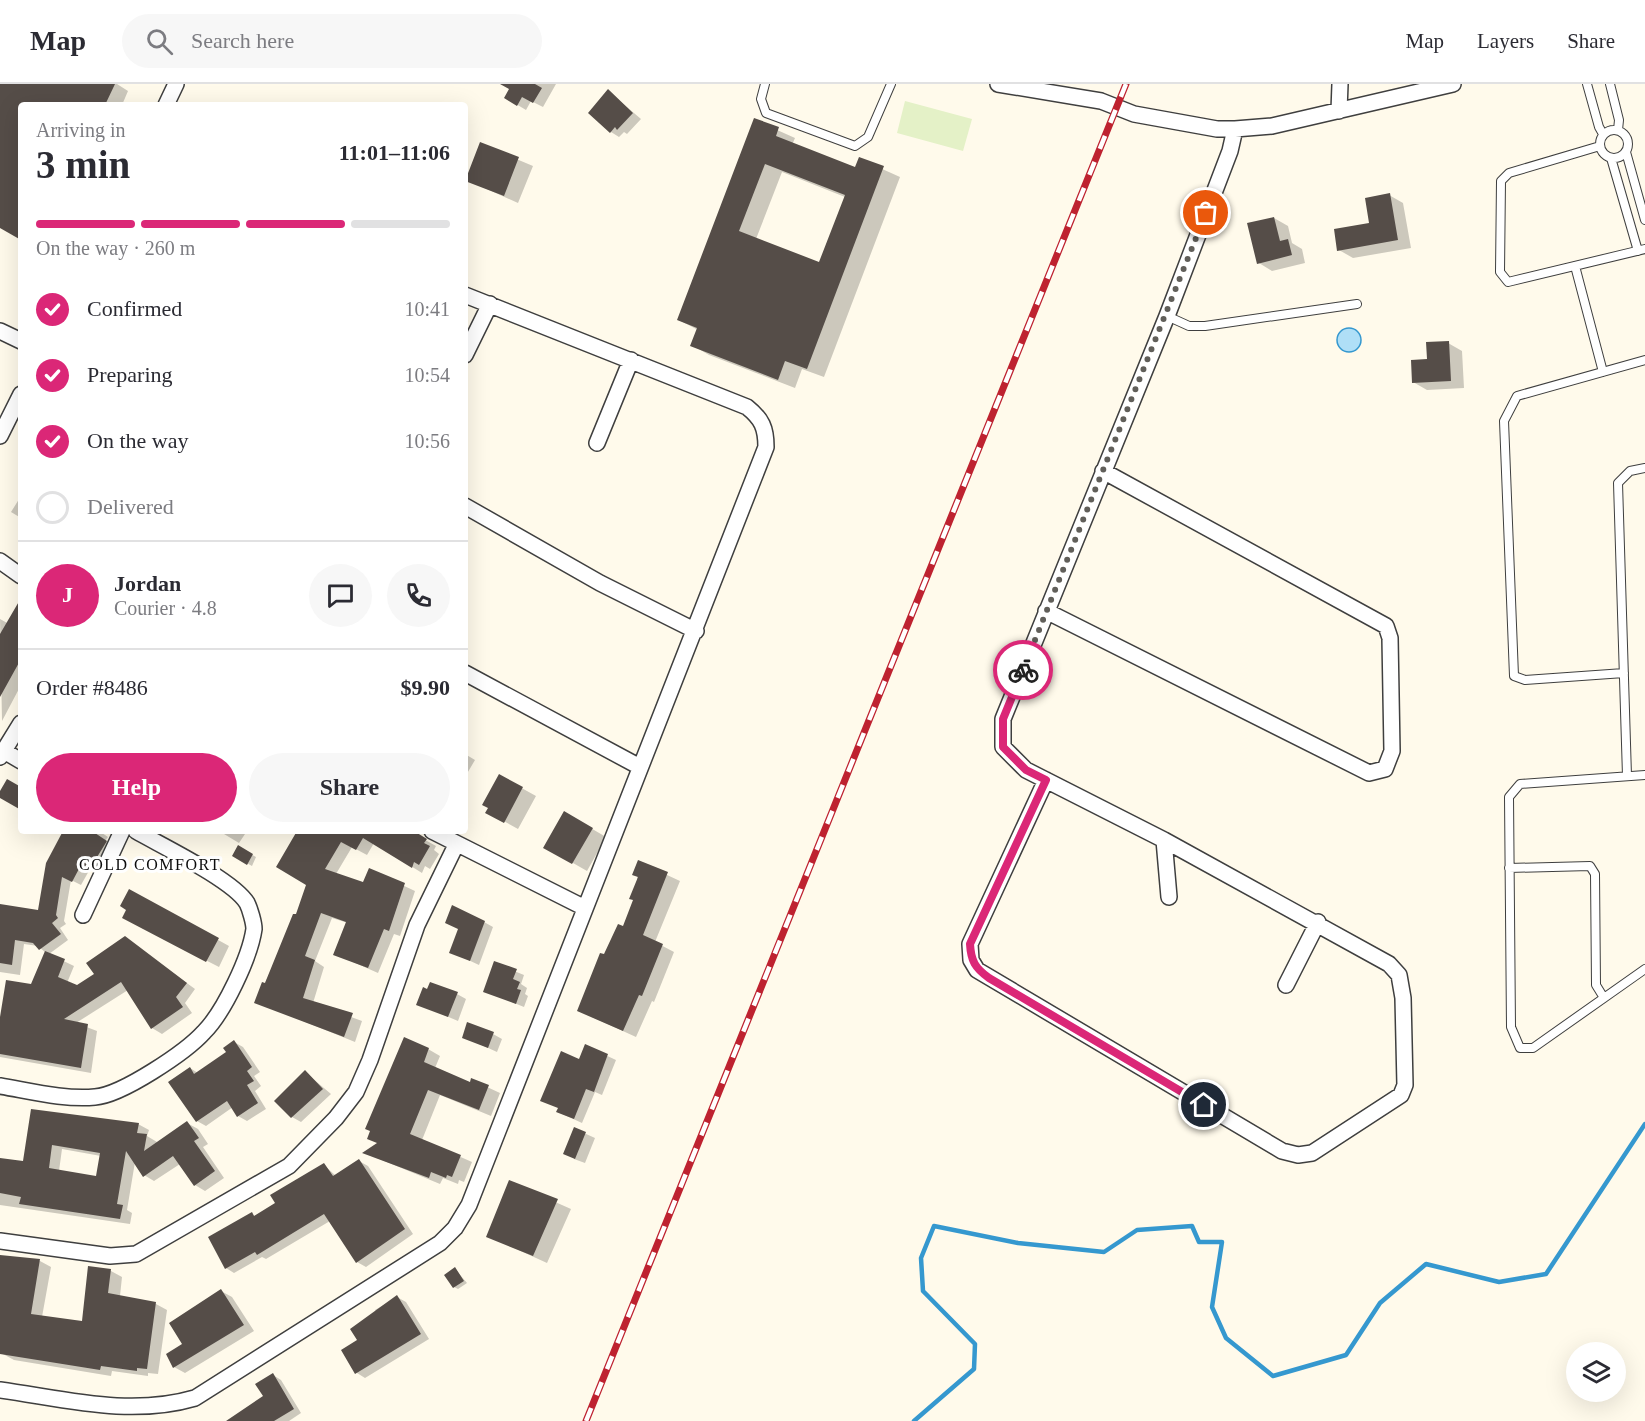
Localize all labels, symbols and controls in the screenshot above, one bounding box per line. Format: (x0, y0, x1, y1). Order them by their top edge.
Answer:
search box (122, 14, 542, 68)
text: Map (30, 25, 86, 56)
icon: search (143, 25, 176, 58)
text: Search here (191, 28, 294, 53)
text: Map (1406, 29, 1444, 53)
text: Layers (1477, 29, 1534, 53)
text: Share (1567, 29, 1615, 53)
text: Arriving in (36, 119, 125, 141)
text: 11:01–11:06 (339, 140, 450, 165)
text: 3 min (36, 143, 130, 186)
pin (1180, 187, 1231, 238)
icon: bag (1189, 196, 1222, 229)
text: On the way · 260 m (36, 237, 195, 259)
icon: check (36, 293, 69, 326)
text: Confirmed (87, 296, 182, 321)
text: 10:41 (404, 298, 450, 320)
icon: check (36, 359, 69, 392)
text: Preparing (87, 362, 173, 387)
text: 10:54 (404, 364, 450, 386)
icon: check (36, 425, 69, 458)
text: On the way (87, 428, 188, 453)
text: 10:56 (404, 430, 450, 452)
text: Delivered (87, 494, 174, 519)
button: chat (309, 564, 372, 627)
button: phone (387, 564, 450, 627)
text: Jordan (114, 571, 181, 596)
text: J (62, 582, 73, 607)
text: Courier · 4.8 (114, 597, 217, 619)
courier (993, 640, 1053, 700)
icon: bike (1007, 654, 1040, 687)
text: Order #8486 (36, 675, 148, 700)
text: $9.90 (401, 675, 450, 700)
button: Help (36, 753, 237, 822)
button: Share (249, 753, 450, 822)
district label: COLD COMFORT (79, 856, 221, 873)
pin (1178, 1079, 1229, 1130)
icon: home (1187, 1088, 1220, 1121)
map controls (1566, 1342, 1626, 1402)
button: layers (1566, 1342, 1626, 1402)

